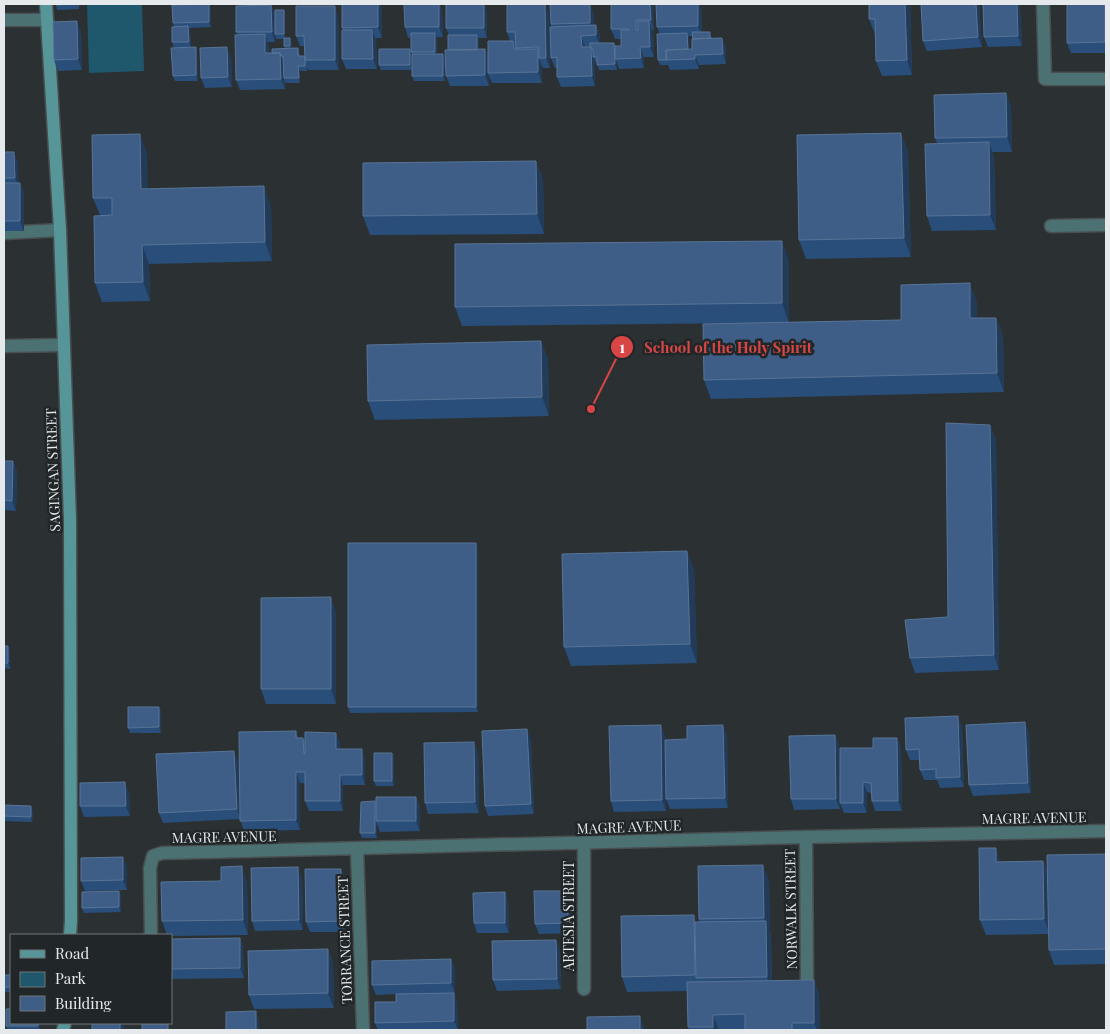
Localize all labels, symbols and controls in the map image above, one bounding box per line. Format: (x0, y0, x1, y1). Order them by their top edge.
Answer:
callout: School of the Holy Spirit (609, 332, 823, 362)
text: 1 (619, 337, 625, 357)
text: School of the Holy Spirit (644, 337, 813, 357)
street label: SAGINGAN STREET (41, 408, 64, 532)
street label: MAGRE AVENUE (981, 807, 1087, 828)
street label: MAGRE AVENUE (576, 815, 682, 838)
street label: MAGRE AVENUE (171, 826, 277, 847)
street label: NORWALK STREET (780, 848, 801, 970)
street label: ARTESIA STREET (559, 860, 578, 972)
street label: TORRANCE STREET (333, 875, 356, 1004)
legend (10, 934, 172, 1024)
text: Road (55, 943, 89, 963)
text: Park (55, 968, 87, 988)
text: Building (55, 993, 112, 1013)

